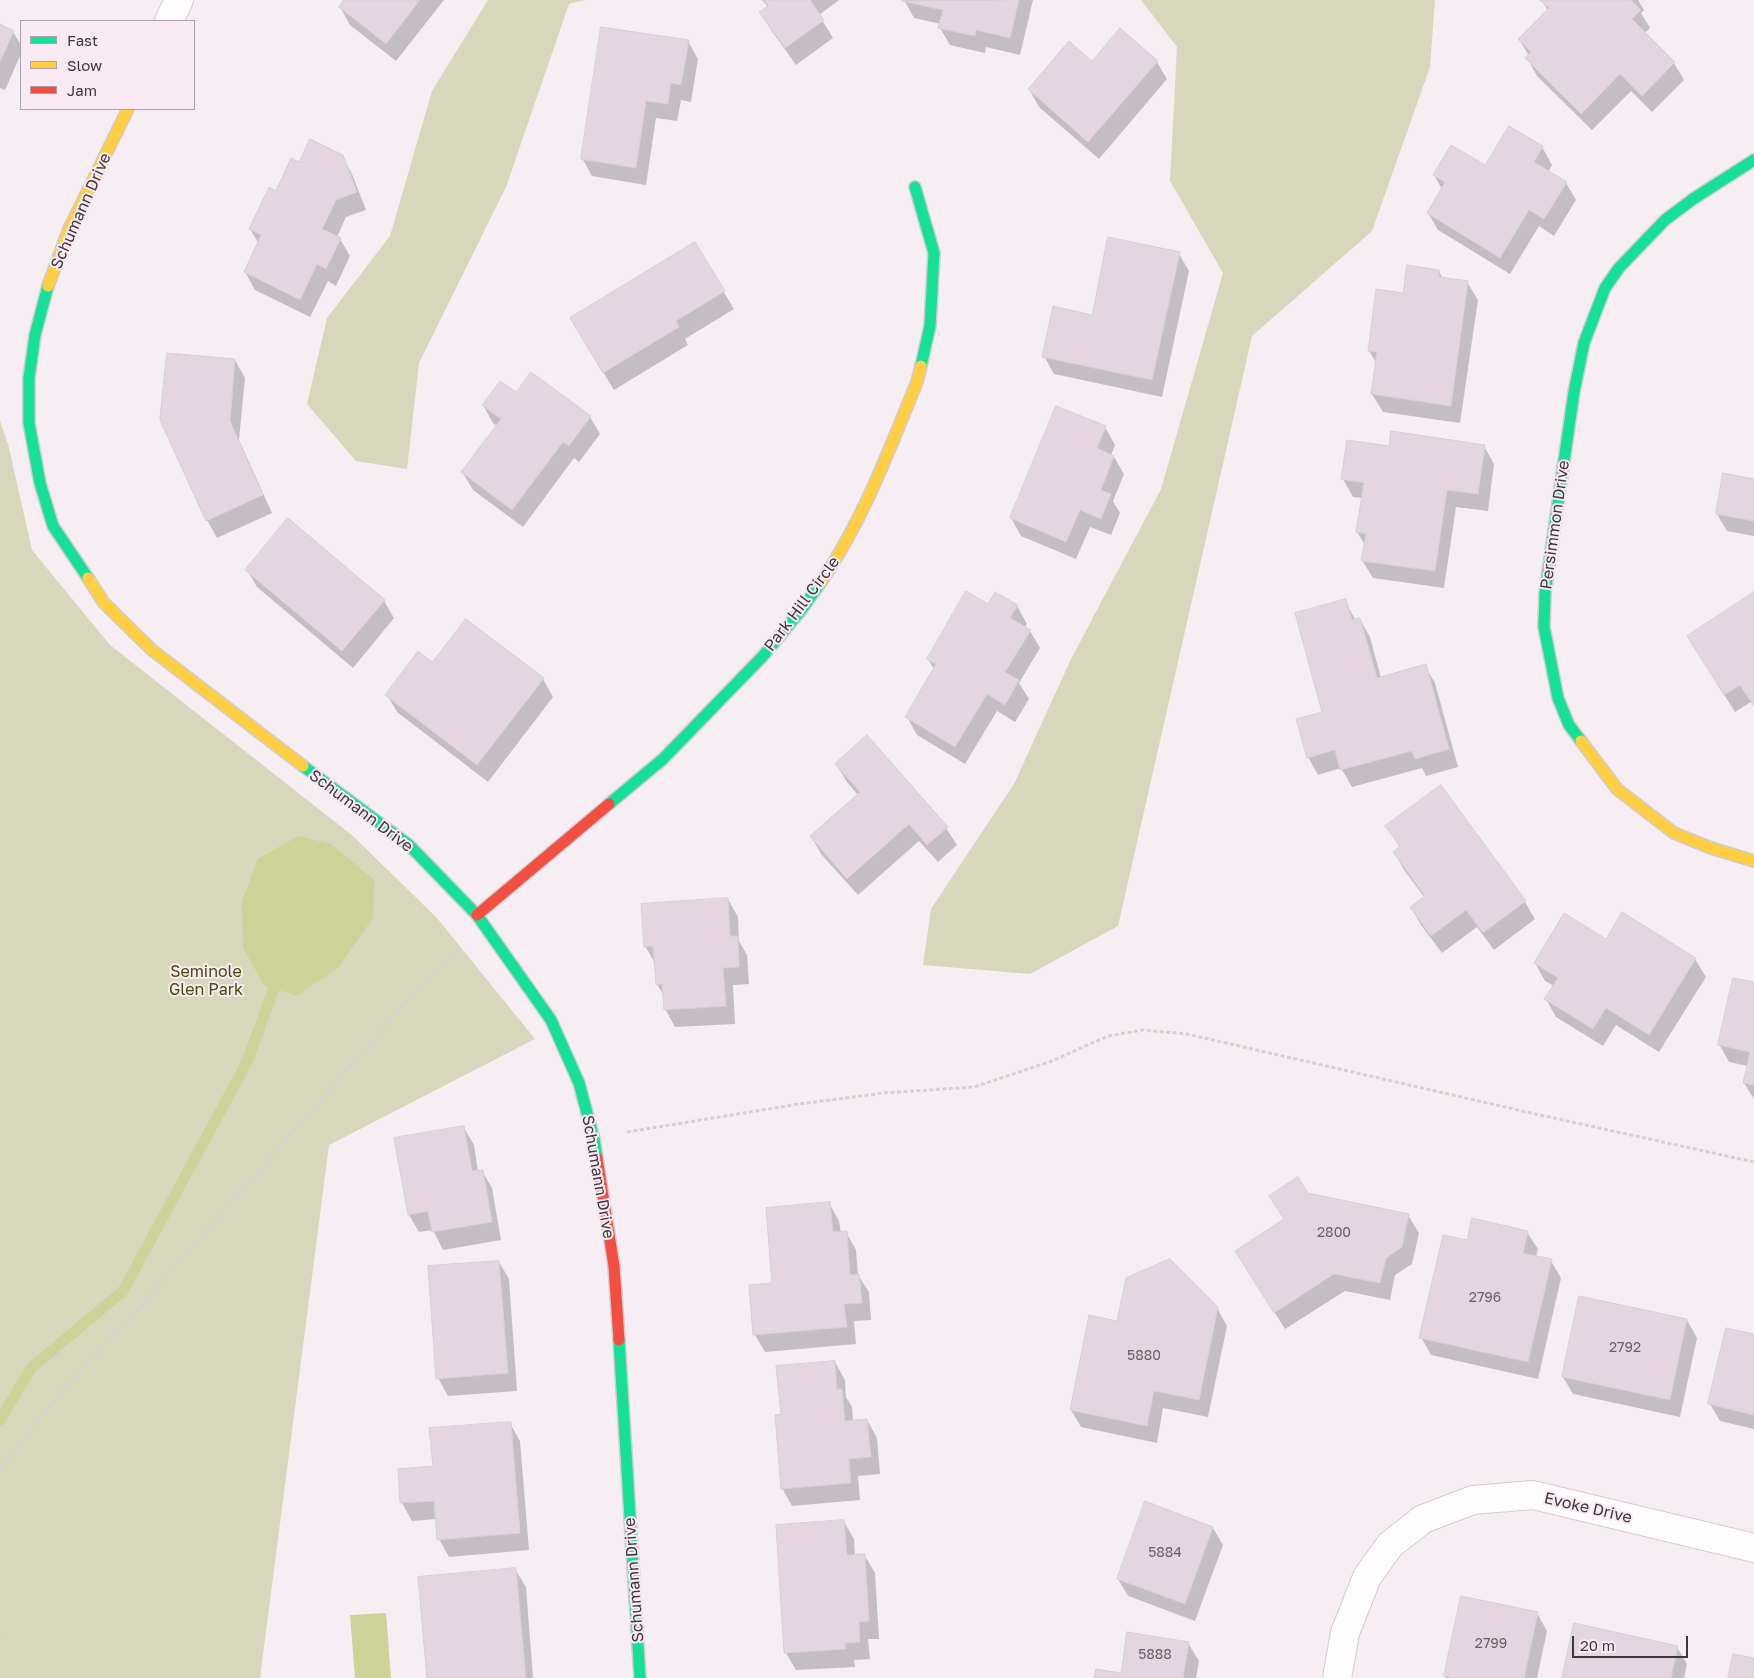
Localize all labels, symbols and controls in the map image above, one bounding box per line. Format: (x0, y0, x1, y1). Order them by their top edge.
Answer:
legend (20, 20, 195, 110)
text: Fast (67, 31, 98, 49)
text: Slow (67, 56, 102, 74)
text: Jam (67, 81, 97, 99)
street label: Schumann Drive (47, 150, 115, 272)
street label: Persimmon Drive (1536, 459, 1574, 591)
street label: Park Hill Circle (760, 553, 844, 655)
street label: Schumann Drive (305, 766, 417, 856)
park label: Seminole Glen Park (169, 962, 243, 1000)
street label: Schumann Drive (578, 1114, 618, 1240)
house number: 2800 (1317, 1225, 1351, 1241)
house number: 2796 (1469, 1290, 1501, 1306)
house number: 2792 (1609, 1340, 1641, 1356)
house number: 5880 (1127, 1348, 1161, 1364)
street label: Evoke Drive (1542, 1489, 1634, 1527)
street label: Schumann Drive (620, 1517, 648, 1643)
house number: 5884 (1148, 1545, 1182, 1561)
scale bar (1574, 1626, 1690, 1658)
house number: 2799 (1475, 1636, 1507, 1652)
text: 20 m (1580, 1636, 1615, 1654)
house number: 5888 (1138, 1647, 1172, 1663)

